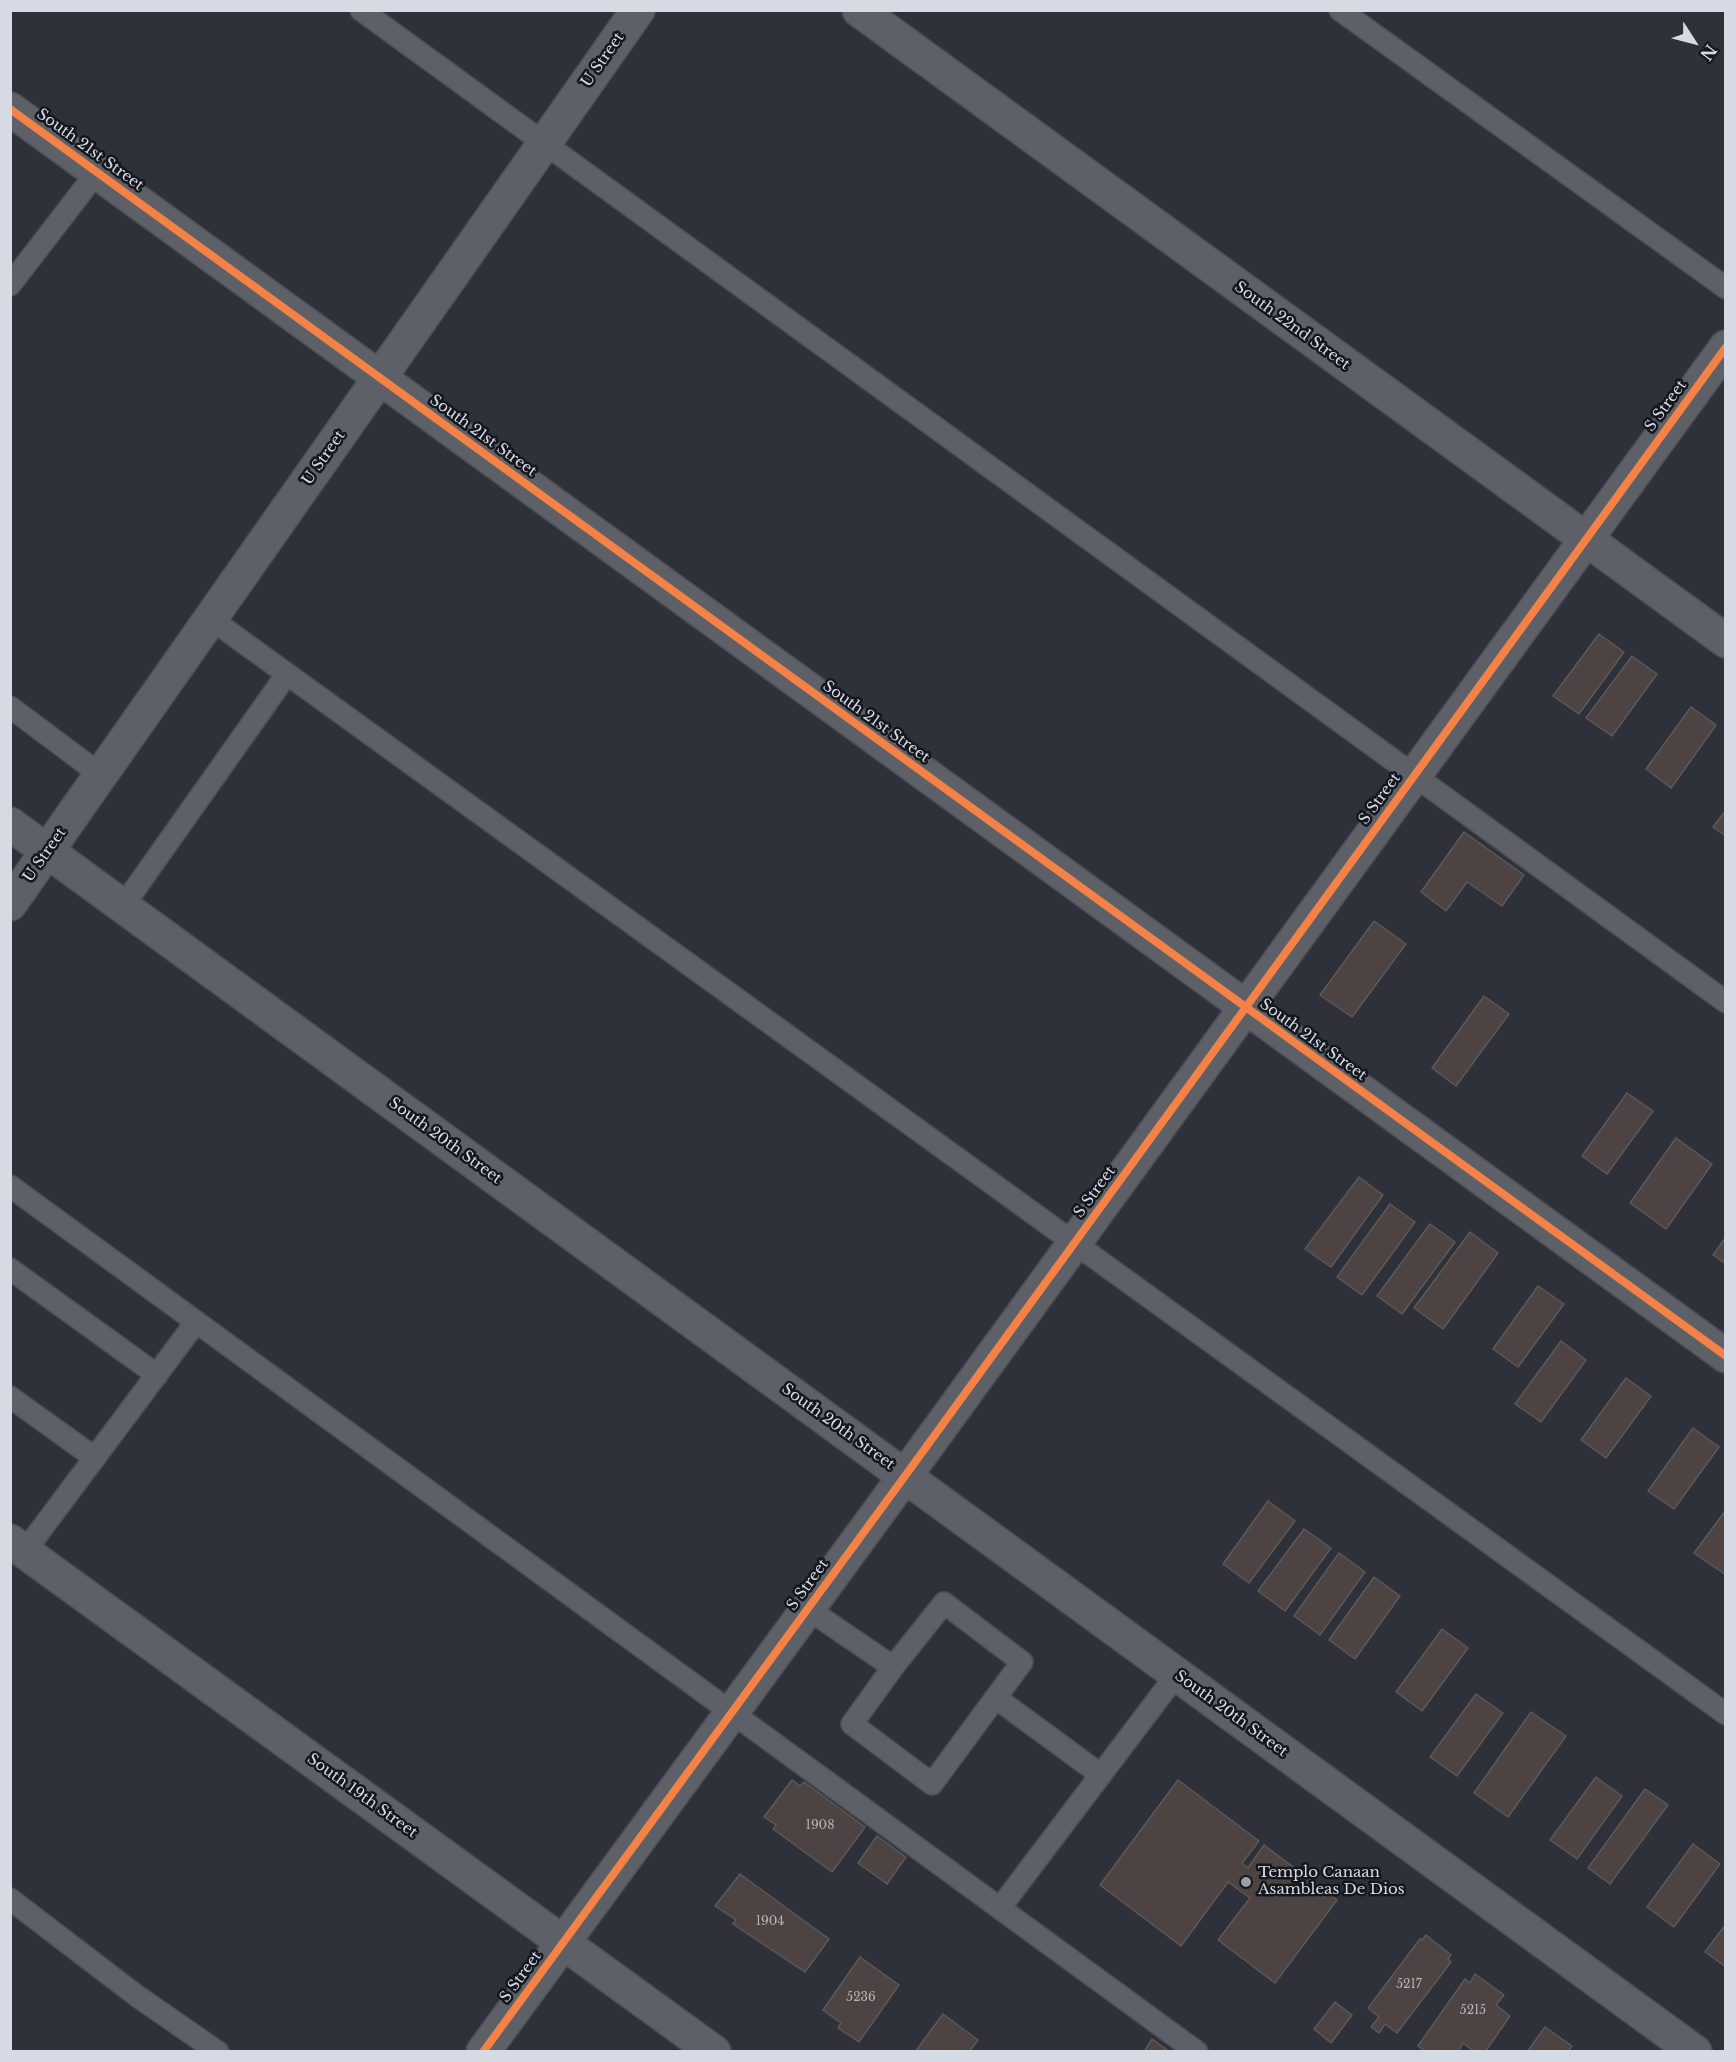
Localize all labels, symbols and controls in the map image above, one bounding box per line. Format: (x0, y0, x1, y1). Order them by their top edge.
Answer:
north arrow (1664, 12, 1724, 72)
street label: U Street (578, 29, 628, 91)
text: N (1696, 41, 1721, 65)
street label: South 21st Street (33, 105, 147, 195)
street label: South 22nd Street (1231, 278, 1353, 374)
street label: S Street (1641, 377, 1691, 435)
street label: South 21st Street (426, 391, 540, 481)
street label: U Street (299, 427, 349, 489)
street label: South 21st Street (819, 677, 933, 767)
street label: S Street (1355, 770, 1405, 828)
street label: U Street (20, 824, 70, 886)
street label: South 21st Street (1256, 995, 1370, 1085)
street label: South 20th Street (385, 1094, 505, 1188)
street label: S Street (1070, 1163, 1120, 1221)
street label: South 20th Street (778, 1380, 898, 1474)
street label: S Street (783, 1556, 833, 1614)
street label: South 20th Street (1171, 1667, 1291, 1761)
street label: South 19th Street (303, 1750, 421, 1842)
house number: 1908 (806, 1819, 834, 1833)
place label: Templo Canaan Asambleas De Dios (1258, 1864, 1405, 1899)
marker: Templo Canaan Asambleas De Dios (1239, 1875, 1253, 1889)
house number: 1904 (756, 1915, 784, 1929)
street label: S Street (496, 1948, 546, 2006)
house number: 5217 (1396, 1978, 1422, 1992)
house number: 5236 (846, 1991, 876, 2005)
house number: 5215 (1460, 2004, 1486, 2018)

